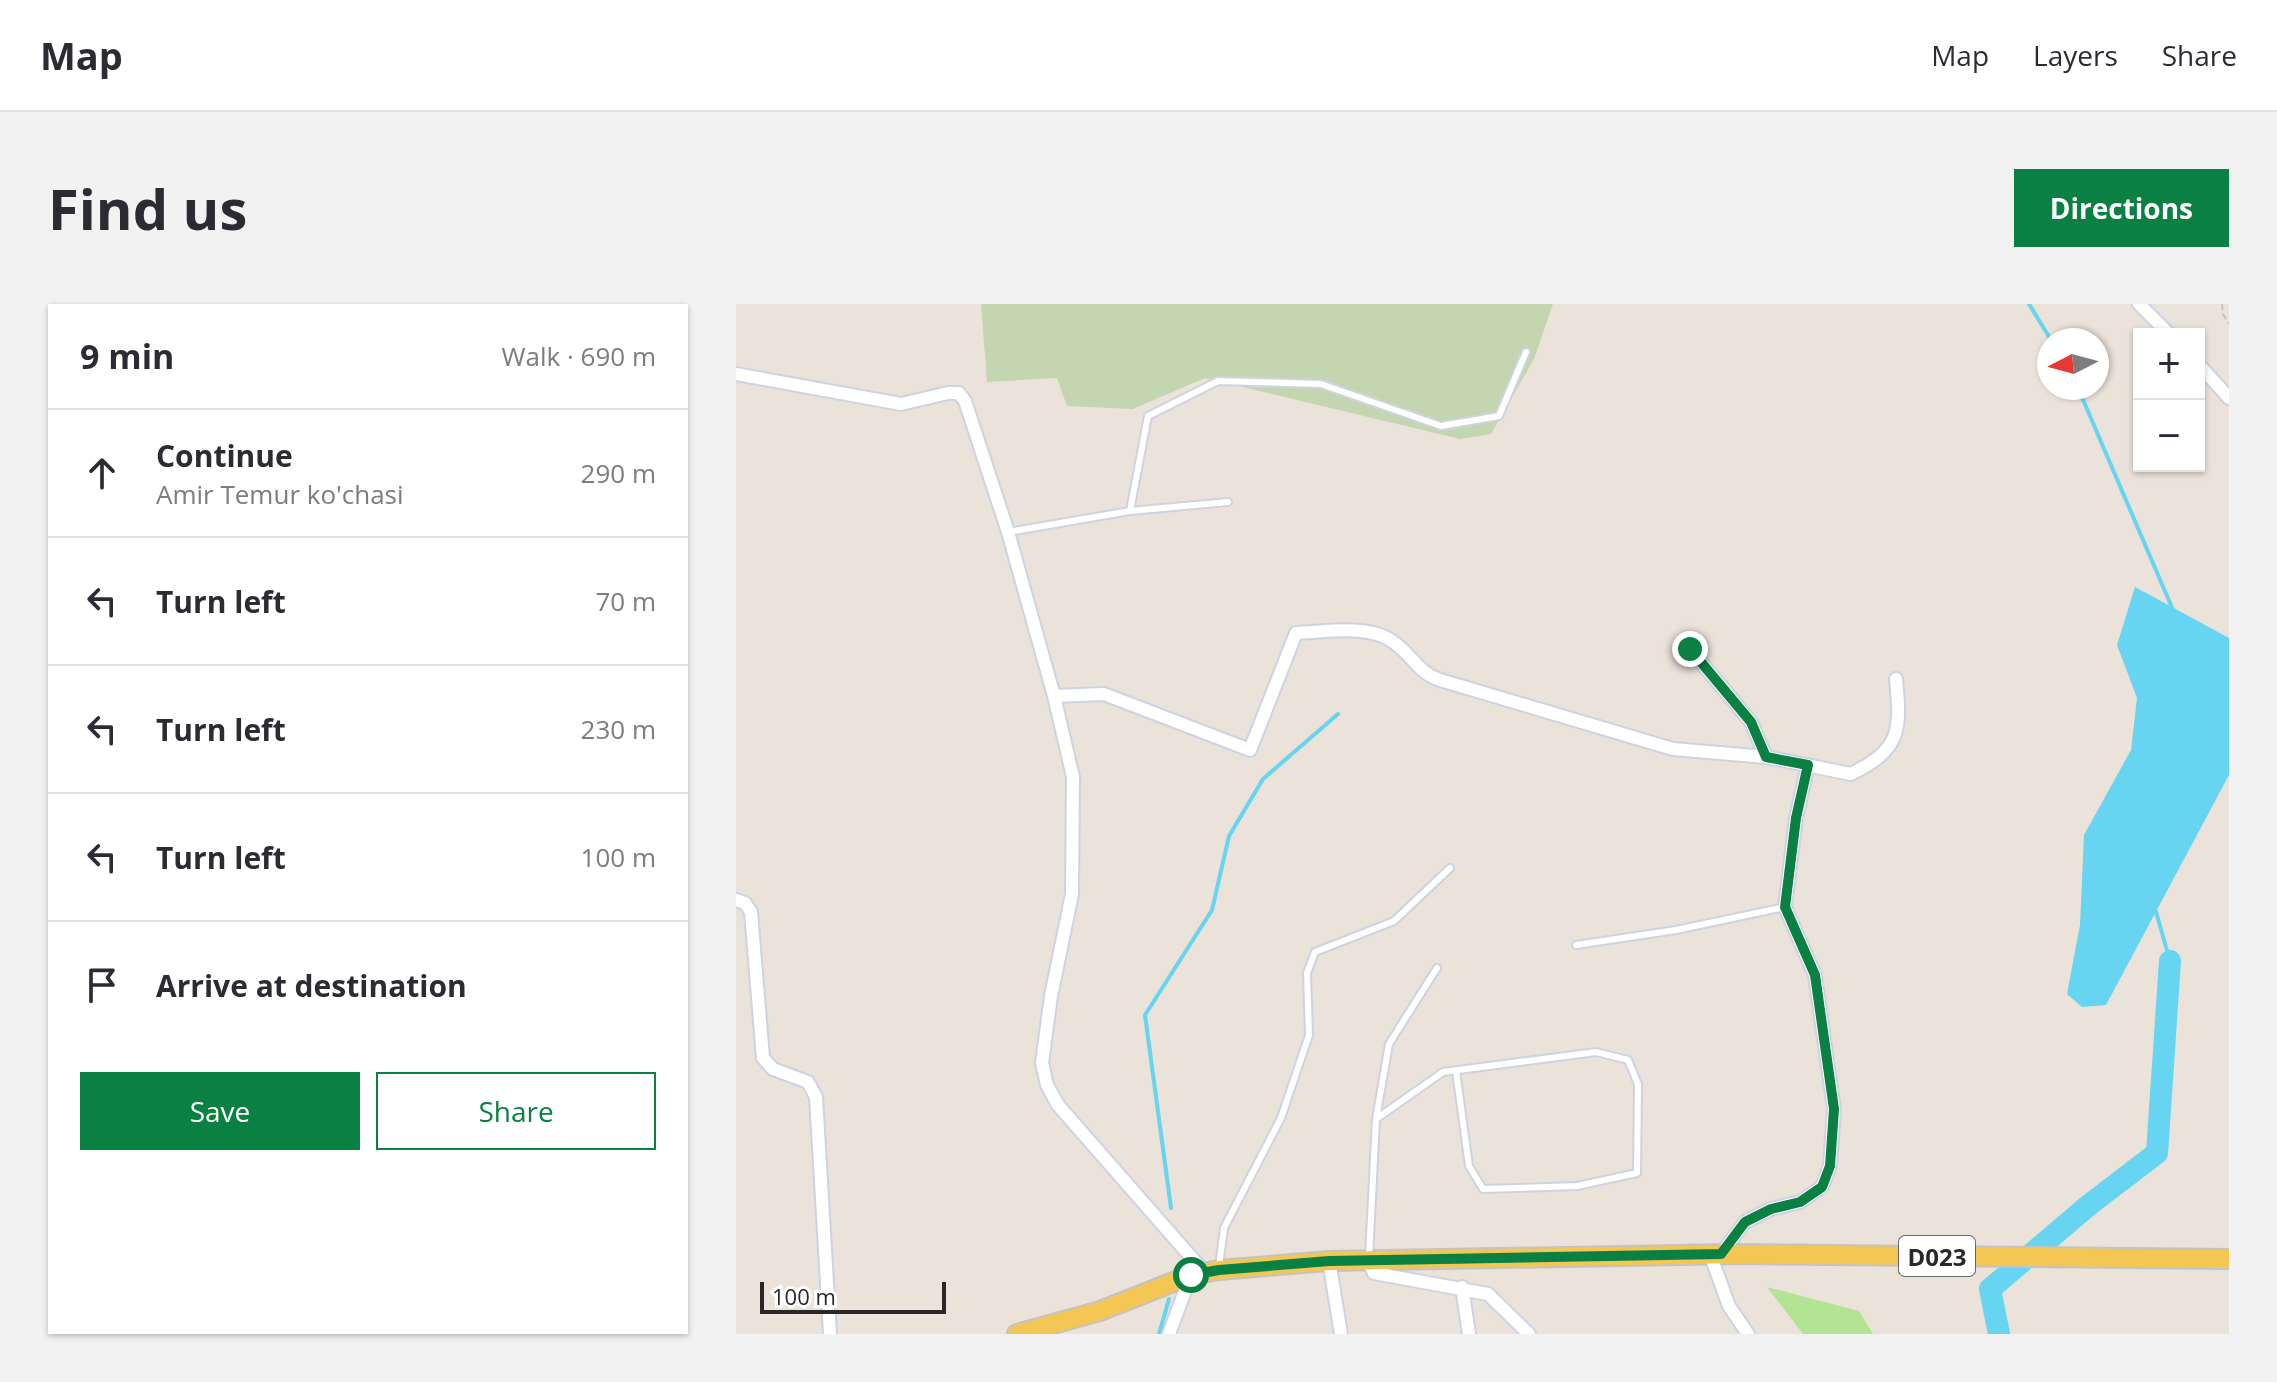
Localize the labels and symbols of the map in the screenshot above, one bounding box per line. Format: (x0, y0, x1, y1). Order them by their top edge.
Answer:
north arrow (2037, 328, 2109, 400)
route end (1672, 631, 1708, 667)
road number: D023 (1899, 1236, 1975, 1276)
route start (1173, 1257, 1209, 1293)
scale bar (760, 1278, 946, 1314)

